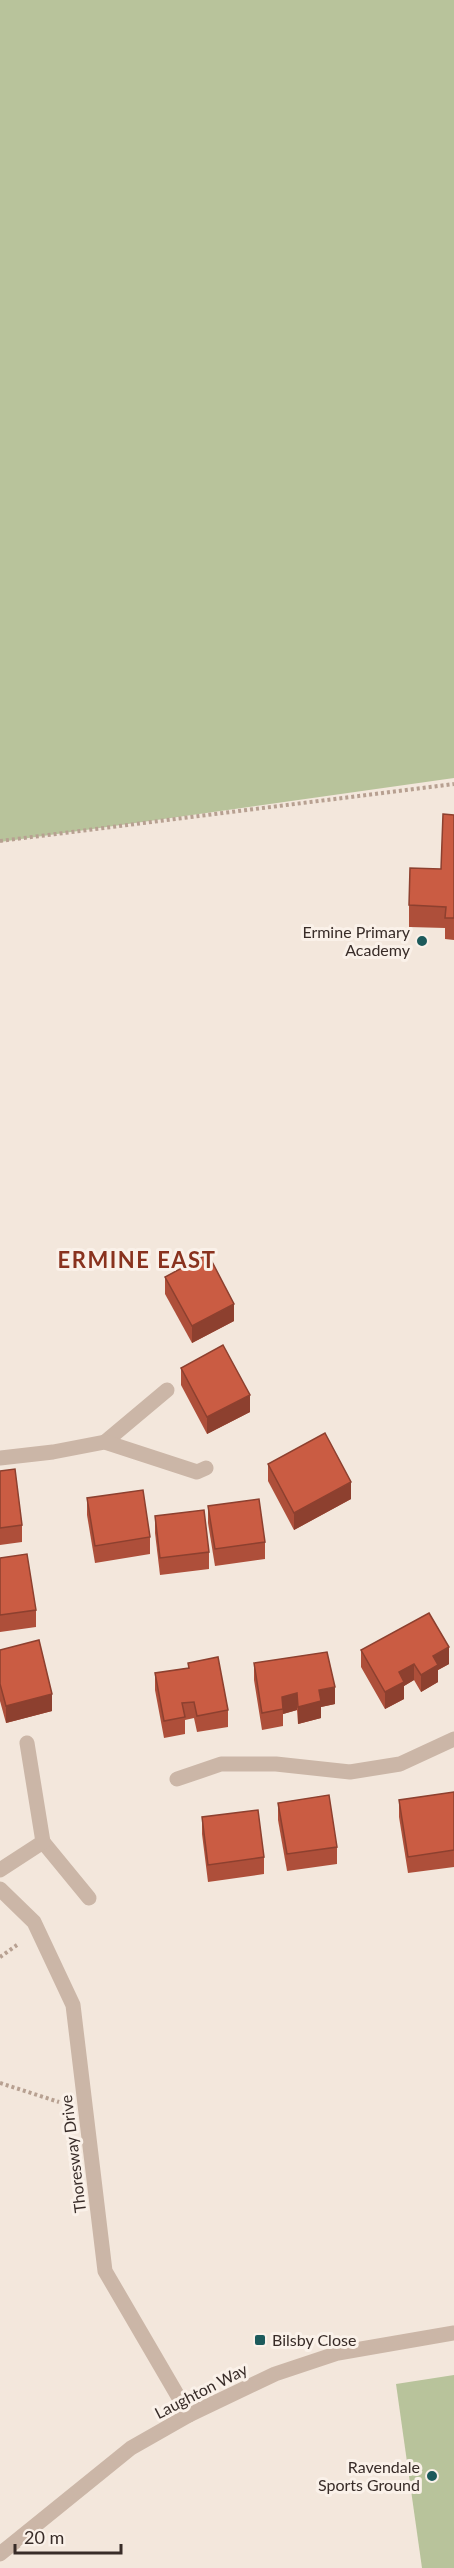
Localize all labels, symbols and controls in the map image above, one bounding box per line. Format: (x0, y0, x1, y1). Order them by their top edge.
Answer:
place label: Ermine Primary Academy (302, 922, 411, 959)
marker: Ermine Primary Academy (415, 934, 429, 948)
district label: ERMINE EAST (58, 1246, 216, 1273)
street label: Thoresway Drive (56, 2094, 89, 2214)
place label: Bilsby Close (272, 2330, 356, 2349)
marker: Bilsby Close (253, 2333, 267, 2347)
street label: Laughton Way (151, 2359, 251, 2422)
place label: Ravendale Sports Ground (318, 2457, 420, 2494)
marker: Ravendale Sports Ground (425, 2469, 439, 2483)
scale bar (15, 2517, 122, 2555)
text: 20 m (24, 2526, 64, 2548)

